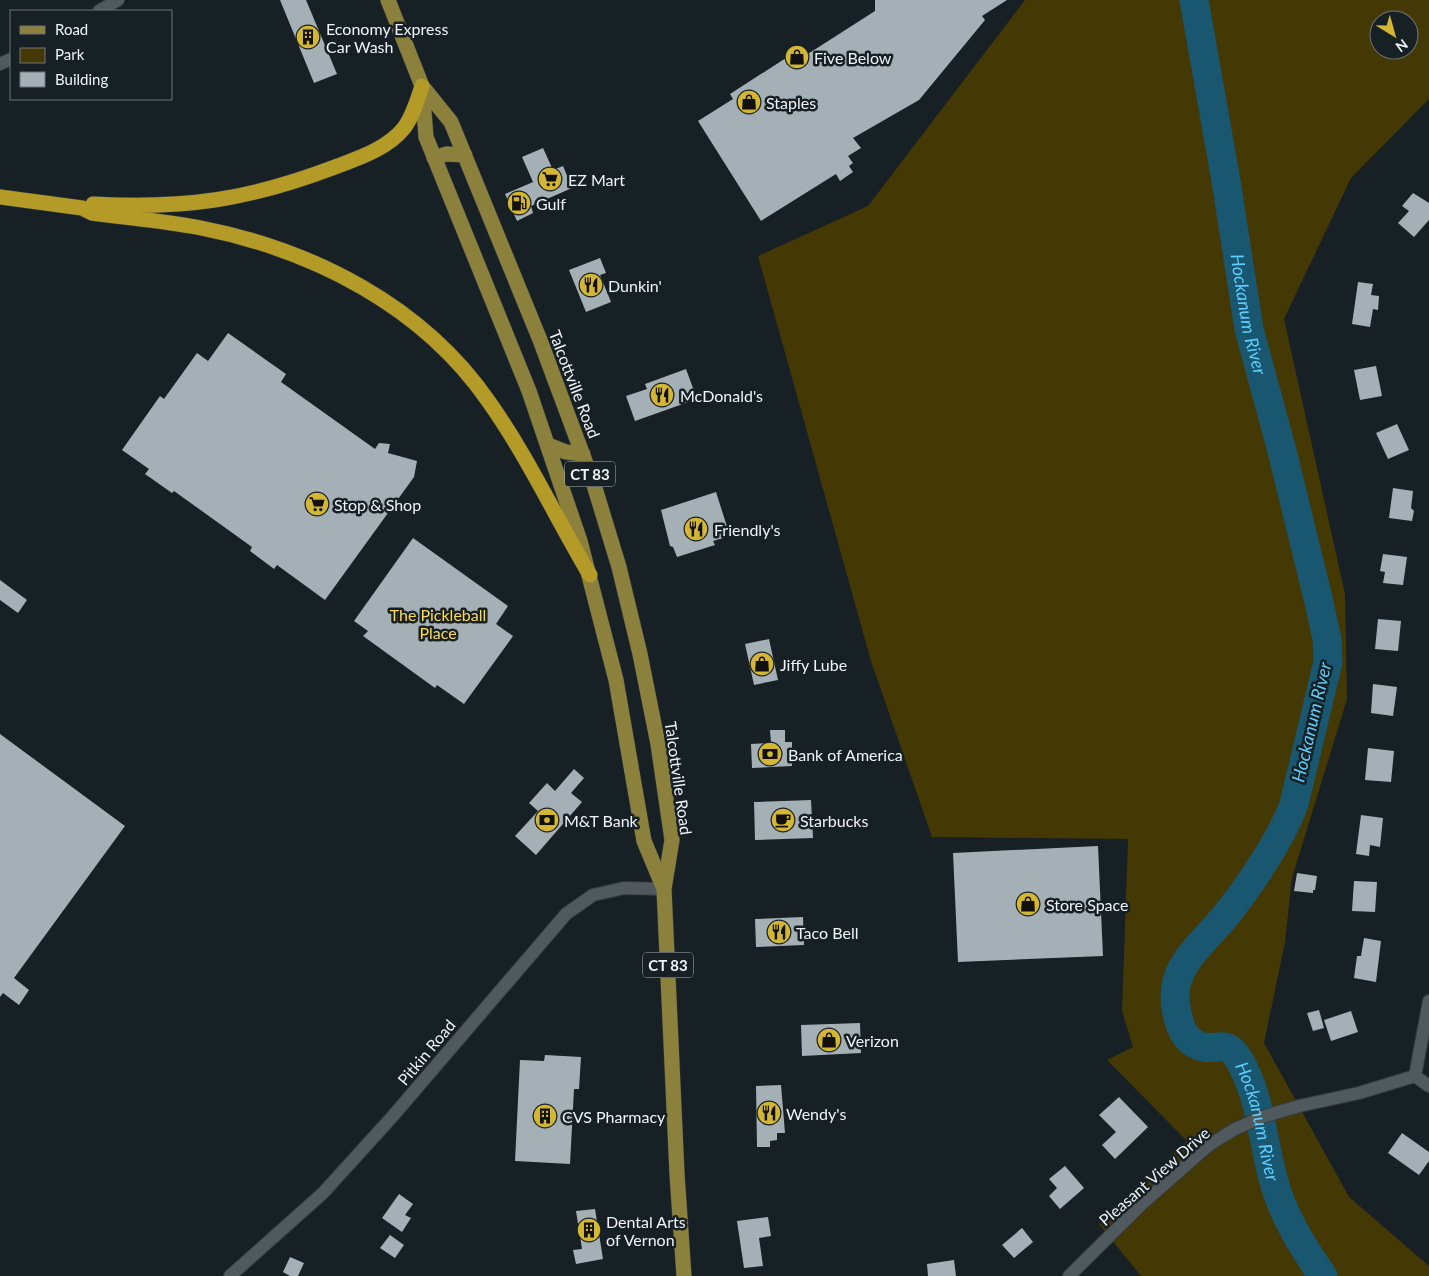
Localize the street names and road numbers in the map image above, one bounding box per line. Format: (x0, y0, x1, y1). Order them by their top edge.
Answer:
street label: Talcottville Road (546, 327, 604, 441)
road number: CT 83 (565, 462, 615, 486)
street label: Talcottville Road (662, 720, 696, 836)
road number: CT 83 (643, 952, 693, 978)
street label: Pitkin Road (393, 1015, 459, 1089)
street label: Pleasant View Drive (1095, 1123, 1213, 1229)

